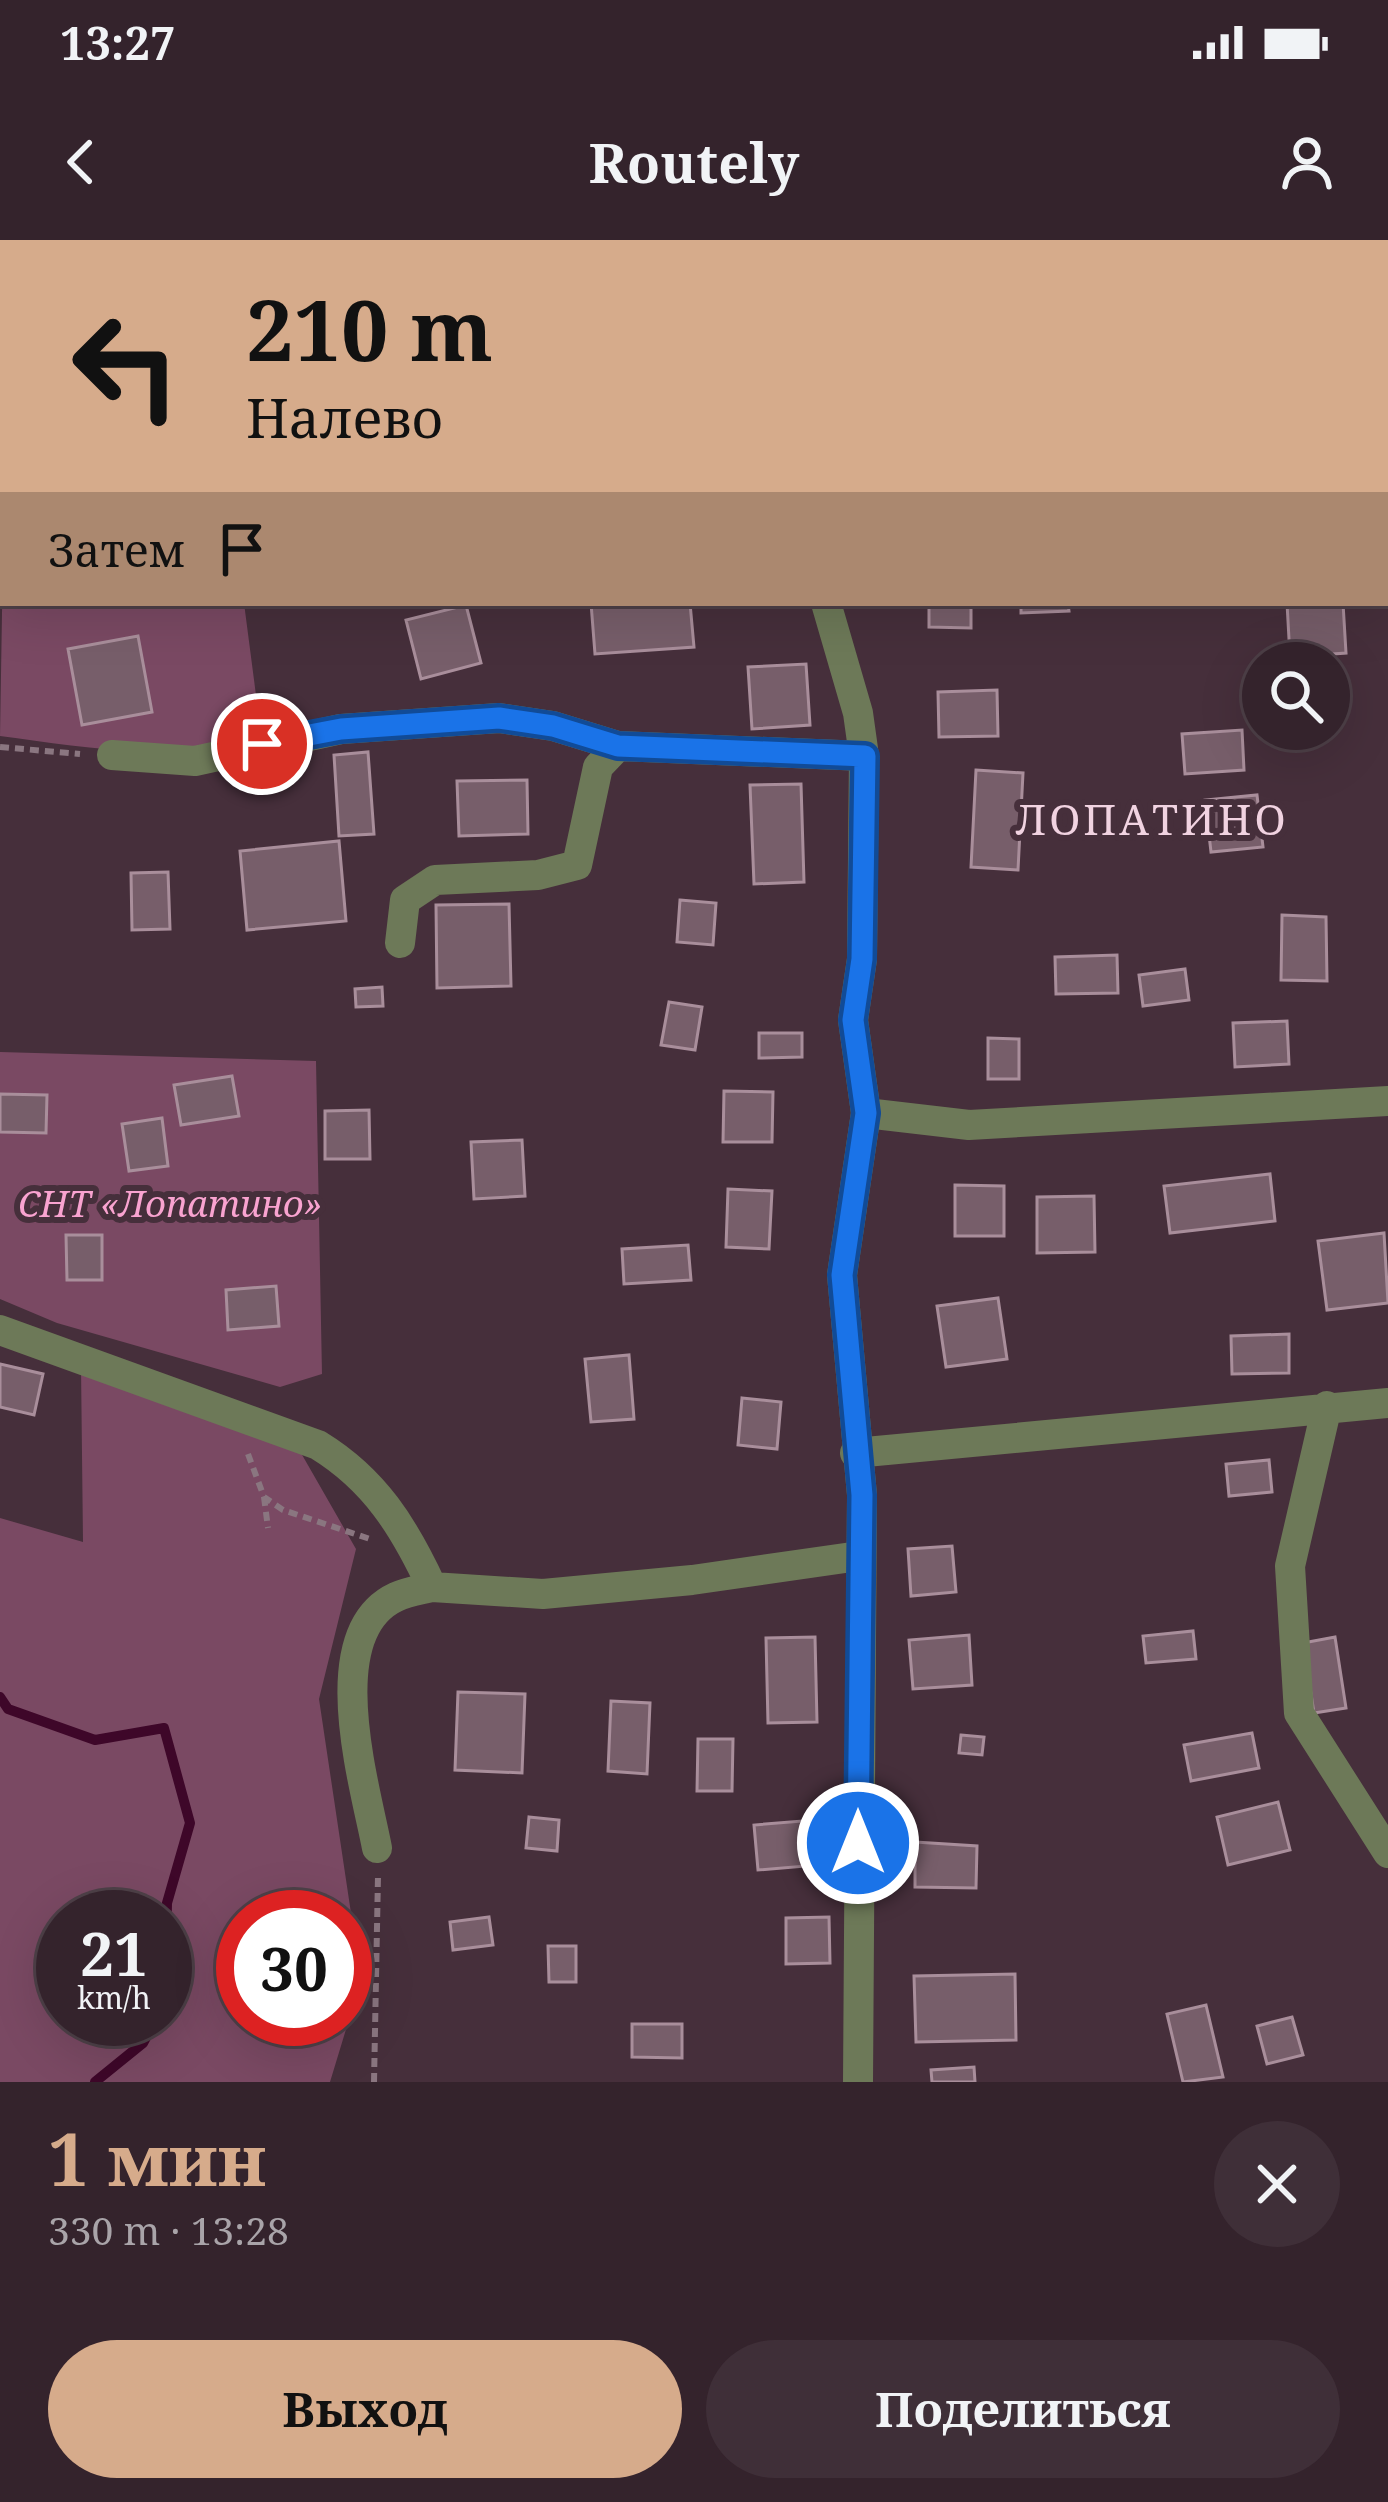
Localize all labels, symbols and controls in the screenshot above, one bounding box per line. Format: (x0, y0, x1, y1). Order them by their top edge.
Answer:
text: 13:27 (60, 12, 175, 73)
text: Routely (589, 125, 799, 199)
icon: back (48, 129, 114, 195)
icon: person (1274, 129, 1340, 195)
text: 210 m (246, 271, 493, 386)
icon: left (48, 288, 204, 444)
text: Налево (246, 380, 443, 454)
icon: arrive (209, 516, 275, 582)
text: Затем (48, 519, 185, 580)
map controls (1242, 642, 1350, 750)
button: search (1242, 642, 1350, 750)
pin (211, 693, 313, 795)
icon: arrive (229, 711, 295, 777)
district label: ЛОПАТИНО (1015, 790, 1289, 847)
park label: СНТ «Лопатино» (18, 1179, 322, 1228)
position arrow (795, 1780, 921, 1906)
speed limit sign: 30 (216, 1890, 372, 2046)
text: 21 (80, 1912, 148, 1994)
text: km/h (77, 1977, 151, 2018)
text: 1 мин (48, 2109, 266, 2207)
button: close (1214, 2121, 1340, 2247)
text: 330 m · 13:28 (48, 2203, 289, 2256)
button: Выход (48, 2340, 682, 2478)
button: Поделиться (706, 2340, 1340, 2478)

